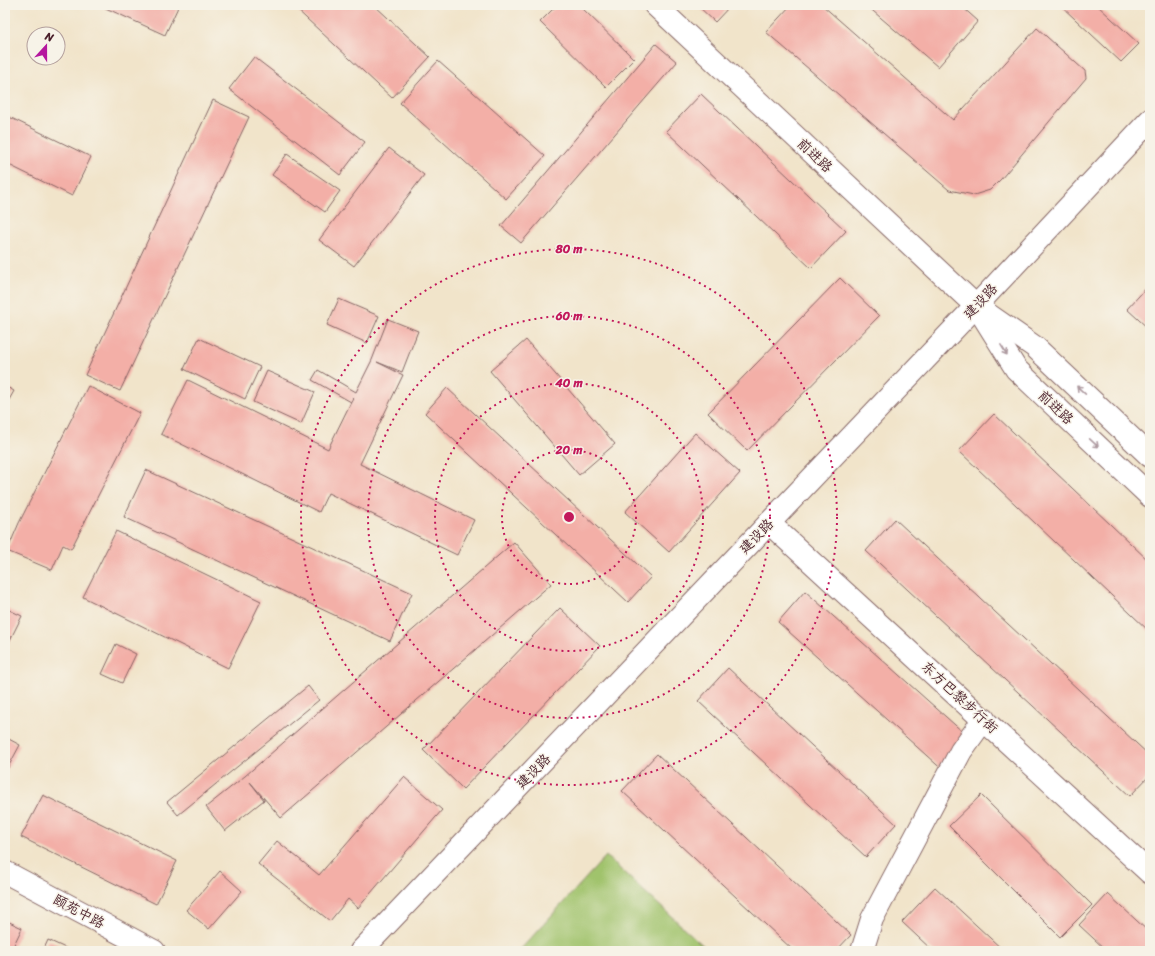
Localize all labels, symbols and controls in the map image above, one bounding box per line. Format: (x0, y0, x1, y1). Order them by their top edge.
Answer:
north arrow (26, 26, 66, 66)
text: N (42, 27, 57, 48)
street label: 前进路 (791, 132, 839, 179)
text: 80 m (554, 238, 583, 260)
street label: 建设路 (957, 277, 1004, 325)
text: 60 m (555, 305, 583, 327)
one-way arrow (1000, 344, 1008, 355)
text: 40 m (554, 372, 583, 394)
street label: 前进路 (1032, 384, 1080, 431)
one-way arrow (1076, 386, 1086, 395)
one-way arrow (1089, 438, 1099, 448)
text: 20 m (555, 439, 583, 461)
centre of rings (562, 510, 576, 524)
street label: 建设路 (733, 513, 780, 560)
street label: 东方巴黎步行街 (915, 655, 1004, 740)
street label: 建设路 (510, 748, 557, 795)
street label: 颐苑中路 (48, 887, 109, 936)

